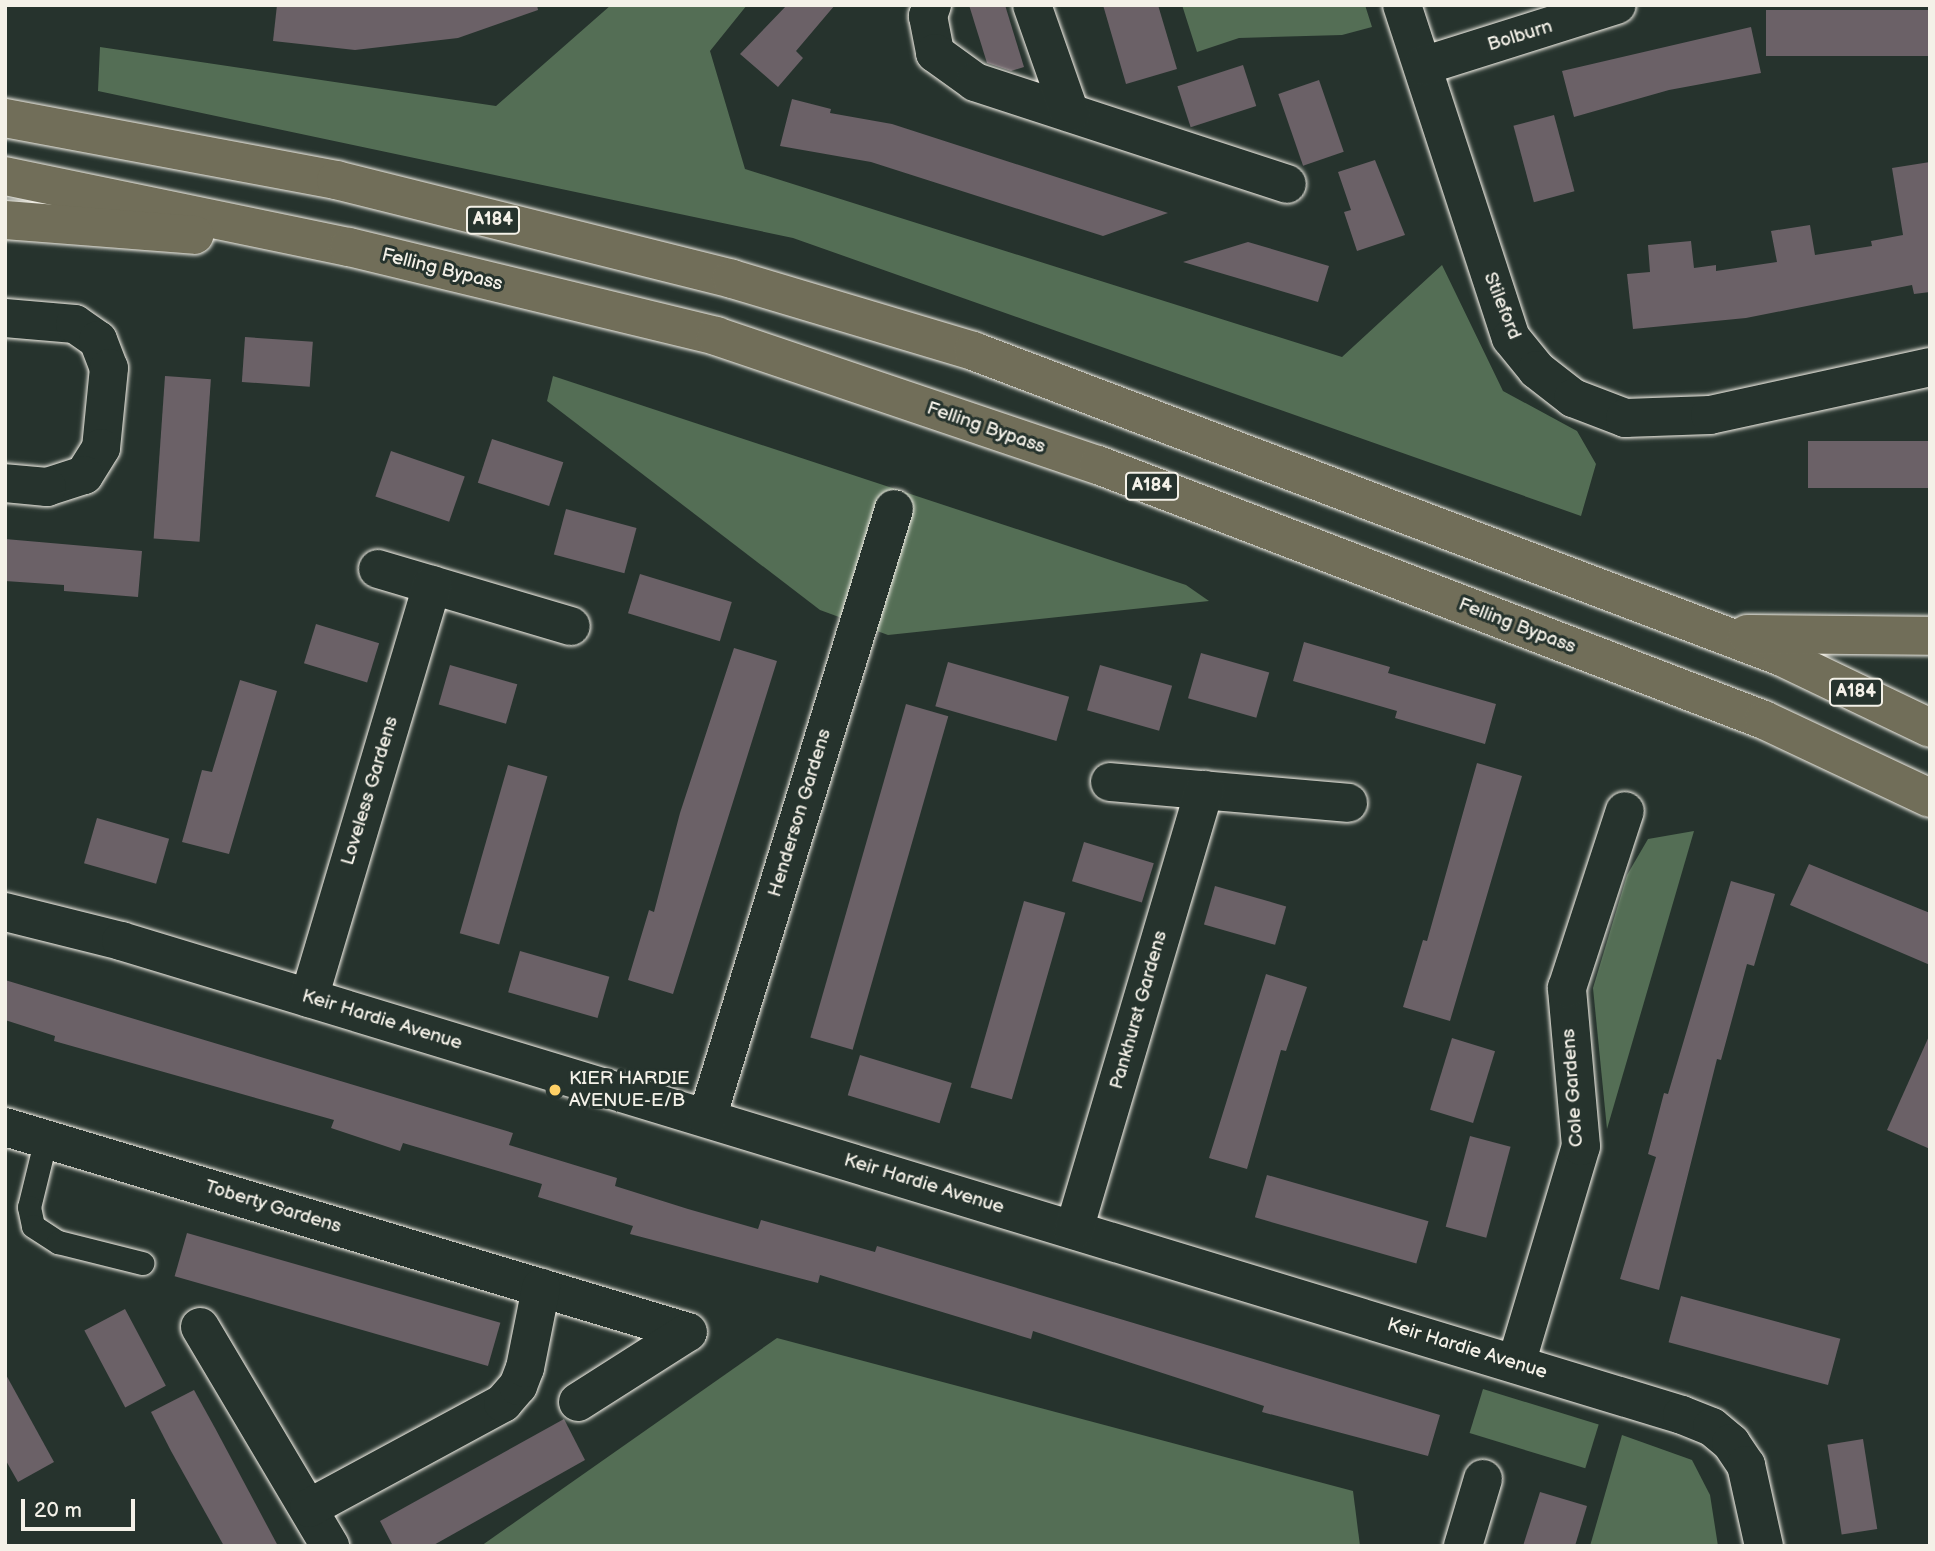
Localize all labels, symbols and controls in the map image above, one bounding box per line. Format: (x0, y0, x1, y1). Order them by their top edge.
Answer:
street label: Bolburn (1485, 15, 1555, 57)
road number: A184 (465, 205, 521, 234)
street label: Felling Bypass (379, 244, 505, 296)
street label: Stileford (1478, 269, 1526, 343)
street label: Felling Bypass (924, 397, 1048, 459)
road number: A184 (1124, 472, 1180, 500)
street label: Felling Bypass (1455, 593, 1579, 659)
road number: A184 (1828, 678, 1884, 706)
street label: Loveless Gardens (337, 714, 403, 868)
street label: Henderson Gardens (764, 726, 836, 900)
street label: Pankhurst Gardens (1105, 928, 1173, 1092)
street label: Keir Hardie Avenue (299, 985, 465, 1055)
street label: Cole Gardens (1557, 1028, 1589, 1148)
place label: KIER HARDIE AVENUE-E/B (569, 1068, 690, 1112)
marker: KIER HARDIE AVENUE-E/B (547, 1082, 563, 1098)
street label: Keir Hardie Avenue (841, 1149, 1007, 1219)
street label: Toberty Gardens (202, 1175, 344, 1239)
street label: Keir Hardie Avenue (1384, 1314, 1550, 1384)
scale bar (24, 1484, 138, 1528)
text: 20 m (34, 1498, 82, 1523)

